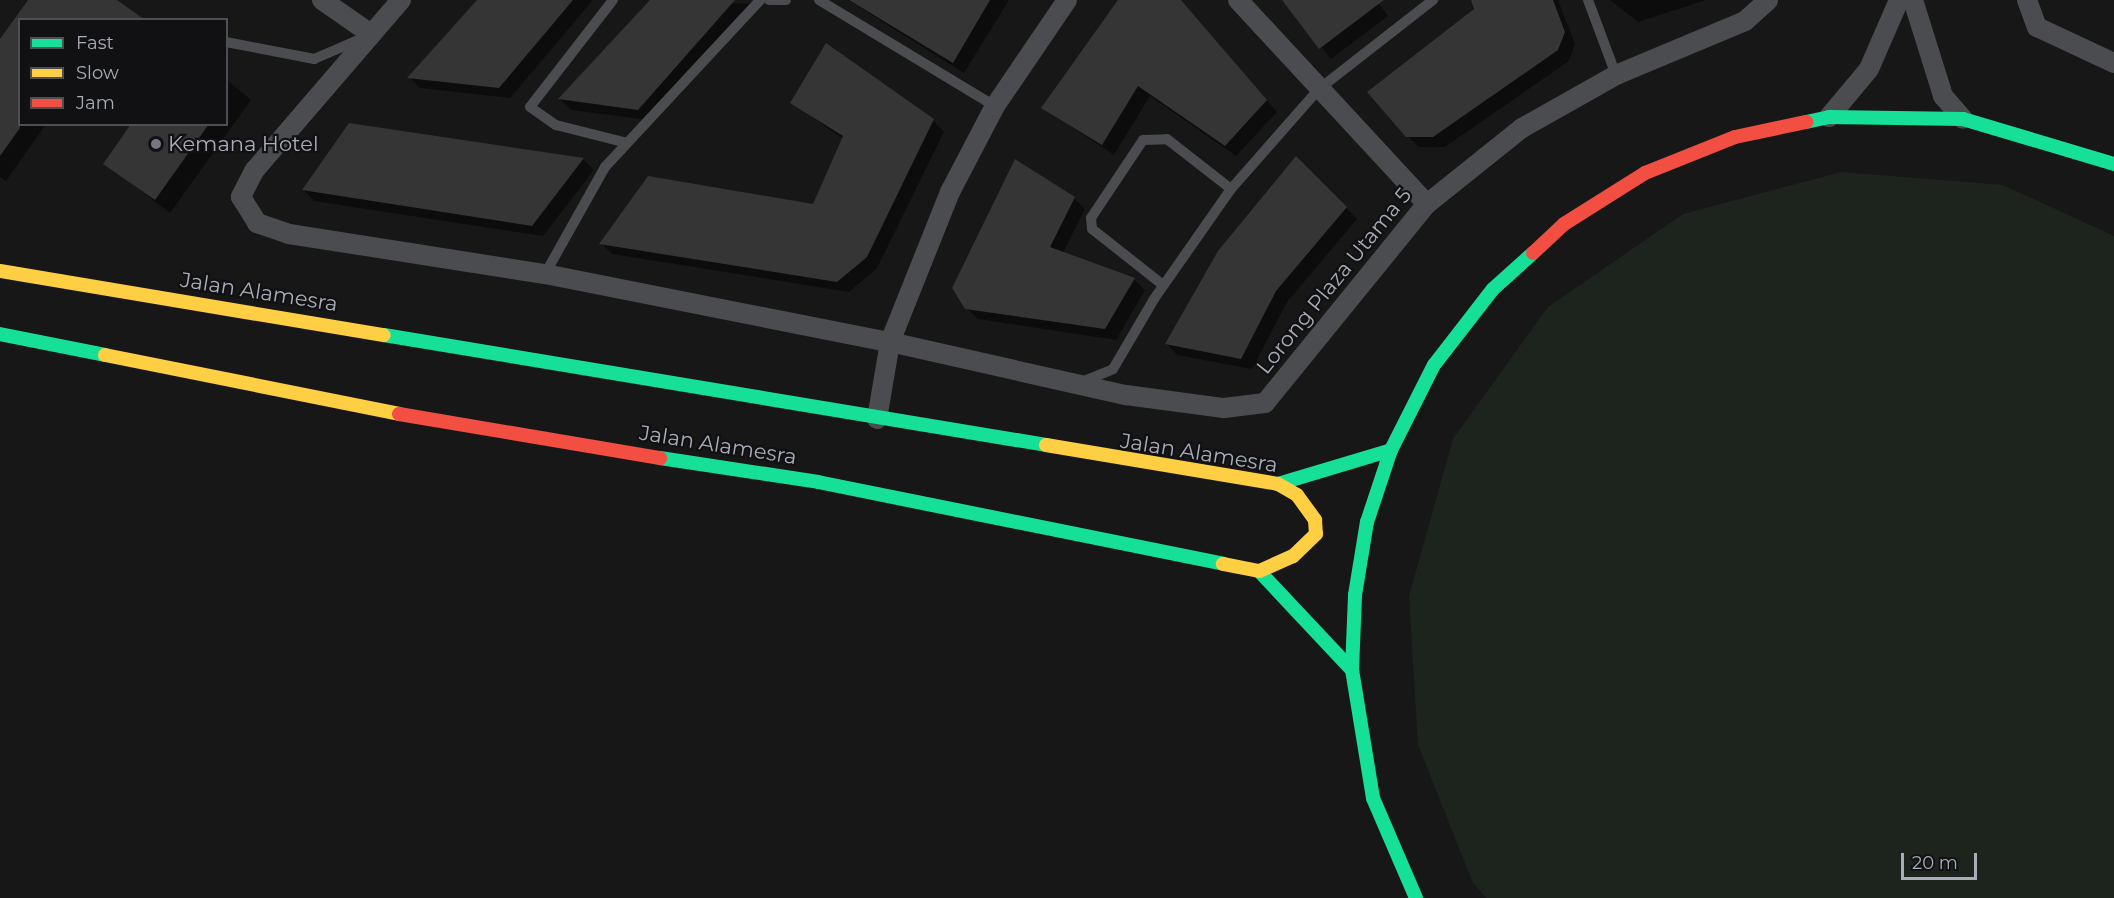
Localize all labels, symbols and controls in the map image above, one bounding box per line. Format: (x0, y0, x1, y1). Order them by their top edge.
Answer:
legend (18, 18, 228, 126)
text: Fast (76, 32, 114, 54)
text: Slow (76, 62, 119, 84)
text: Jam (76, 92, 115, 114)
place label: Kemana Hotel (168, 131, 319, 157)
marker: Kemana Hotel (149, 137, 163, 151)
street label: Lorong Plaza Utama 5 (1251, 183, 1417, 379)
street label: Jalan Alamesra (179, 267, 339, 317)
street label: Jalan Alamesra (638, 420, 798, 470)
street label: Jalan Alamesra (1119, 428, 1279, 478)
scale bar (1904, 841, 1980, 879)
text: 20 m (1912, 852, 1958, 874)

